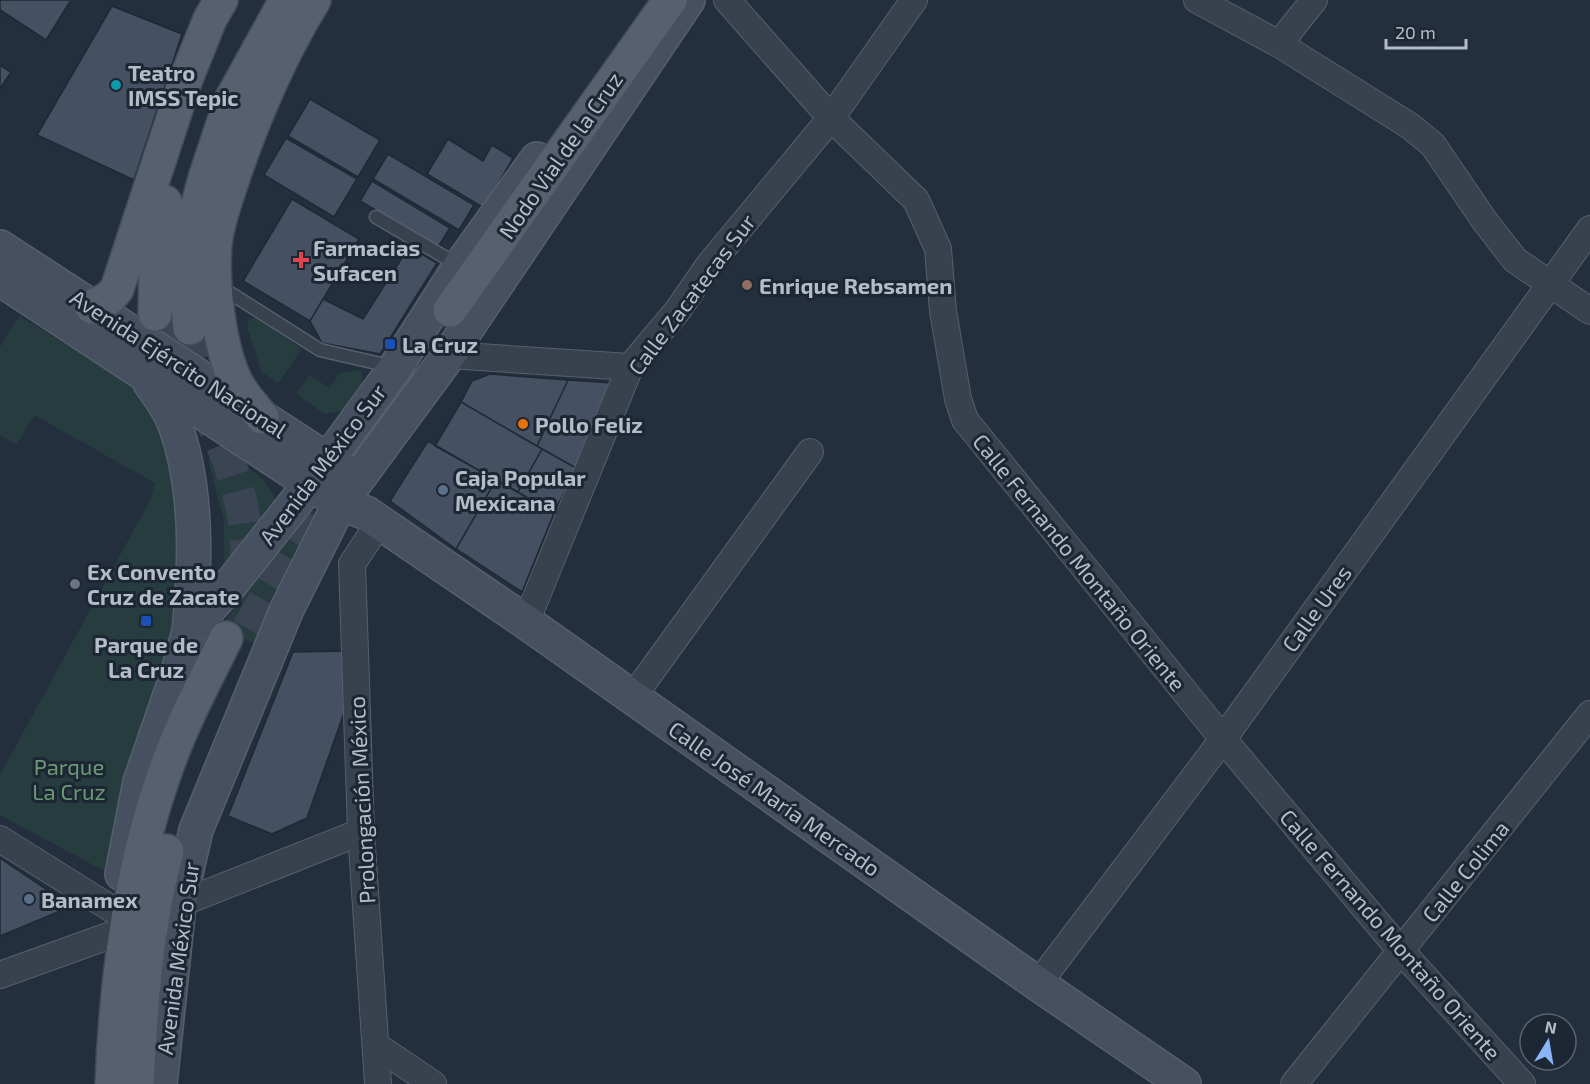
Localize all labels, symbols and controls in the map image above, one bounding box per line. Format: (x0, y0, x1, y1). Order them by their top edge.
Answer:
scale bar (1386, 12, 1466, 50)
text: 20 m (1395, 21, 1436, 43)
place label: Teatro IMSS Tepic (128, 59, 239, 110)
street label: Nodo Vial de la Cruz (493, 67, 627, 243)
marker: Teatro IMSS Tepic (109, 78, 123, 92)
street label: Calle Zacatecas Sur (622, 208, 760, 380)
place label: Farmacias Sufacen (313, 234, 420, 285)
marker: Farmacias Sufacen (294, 253, 308, 267)
place label: Enrique Rebsamen (759, 272, 953, 298)
marker: Enrique Rebsamen (740, 278, 754, 292)
street label: Avenida Ejército Nacional (66, 283, 292, 444)
place label: La Cruz (402, 331, 478, 357)
marker: La Cruz (383, 337, 397, 351)
street label: Avenida México Sur (253, 378, 391, 549)
place label: Pollo Feliz (535, 411, 643, 437)
marker: Pollo Feliz (516, 417, 530, 431)
street label: Calle Fernando Montaño Oriente (968, 428, 1192, 696)
place label: Caja Popular Mexicana (455, 464, 586, 515)
marker: Caja Popular Mexicana (436, 483, 450, 497)
place label: Ex Convento Cruz de Zacate (87, 558, 240, 609)
street label: Calle Ures (1276, 560, 1356, 656)
marker: Ex Convento Cruz de Zacate (68, 577, 82, 591)
marker: Parque de La Cruz (139, 614, 153, 628)
place label: Parque de La Cruz (94, 631, 198, 682)
street label: Prolongación México (343, 696, 379, 904)
street label: Calle José María Mercado (664, 715, 886, 881)
park label: Parque La Cruz (32, 753, 106, 804)
street label: Calle Fernando Montaño Oriente (1275, 804, 1507, 1064)
street label: Calle Colima (1416, 815, 1514, 927)
street label: Avenida México Sur (151, 860, 203, 1056)
place label: Banamex (41, 886, 138, 912)
marker: Banamex (22, 892, 36, 906)
north arrow (1518, 1012, 1578, 1072)
text: N (1543, 1016, 1558, 1037)

